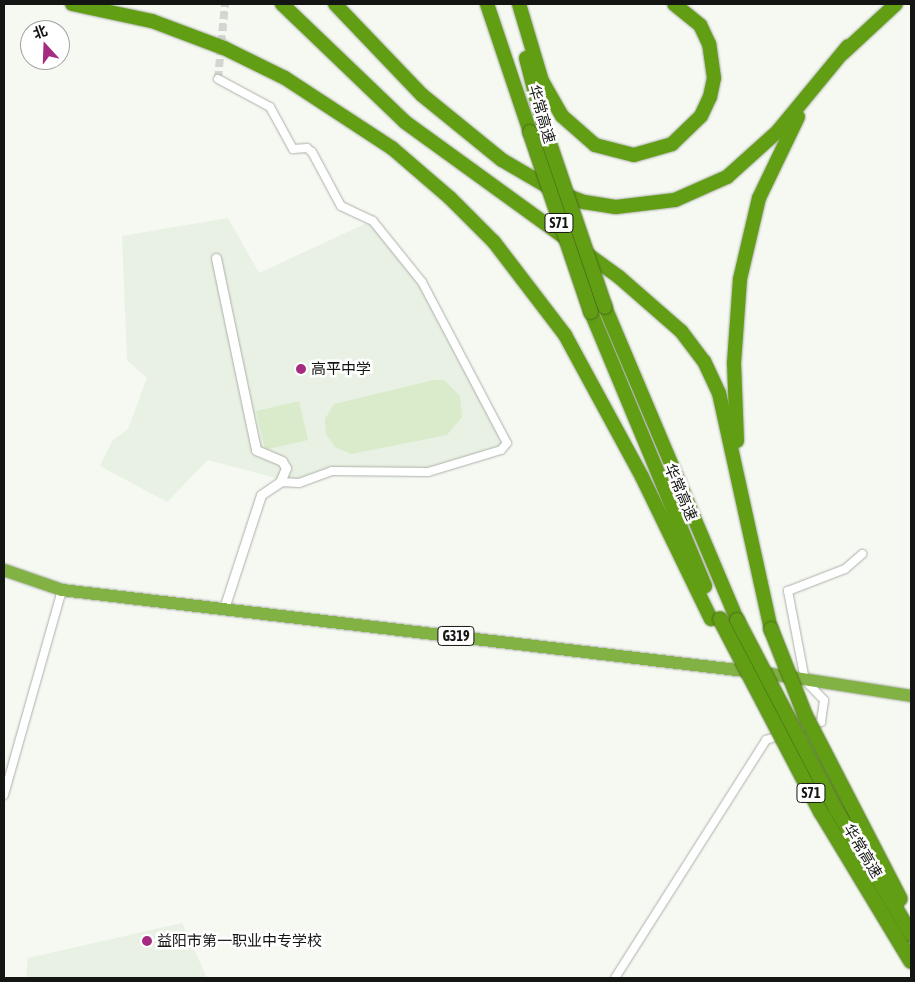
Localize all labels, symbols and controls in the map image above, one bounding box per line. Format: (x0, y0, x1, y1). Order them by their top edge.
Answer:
north arrow (20, 20, 70, 70)
text: 北 (31, 22, 50, 42)
street label: 华常高速 (525, 83, 559, 145)
road number: S71 (544, 212, 574, 234)
place label: 高平中学 (311, 360, 371, 378)
marker: 高平中学 (295, 363, 307, 375)
street label: 华常高速 (661, 461, 701, 523)
road number: G319 (437, 624, 475, 648)
road number: S71 (796, 781, 826, 804)
street label: 华常高速 (840, 821, 886, 881)
place label: 益阳市第一职业中专学校 (157, 932, 322, 950)
marker: 益阳市第一职业中专学校 (141, 935, 153, 947)

